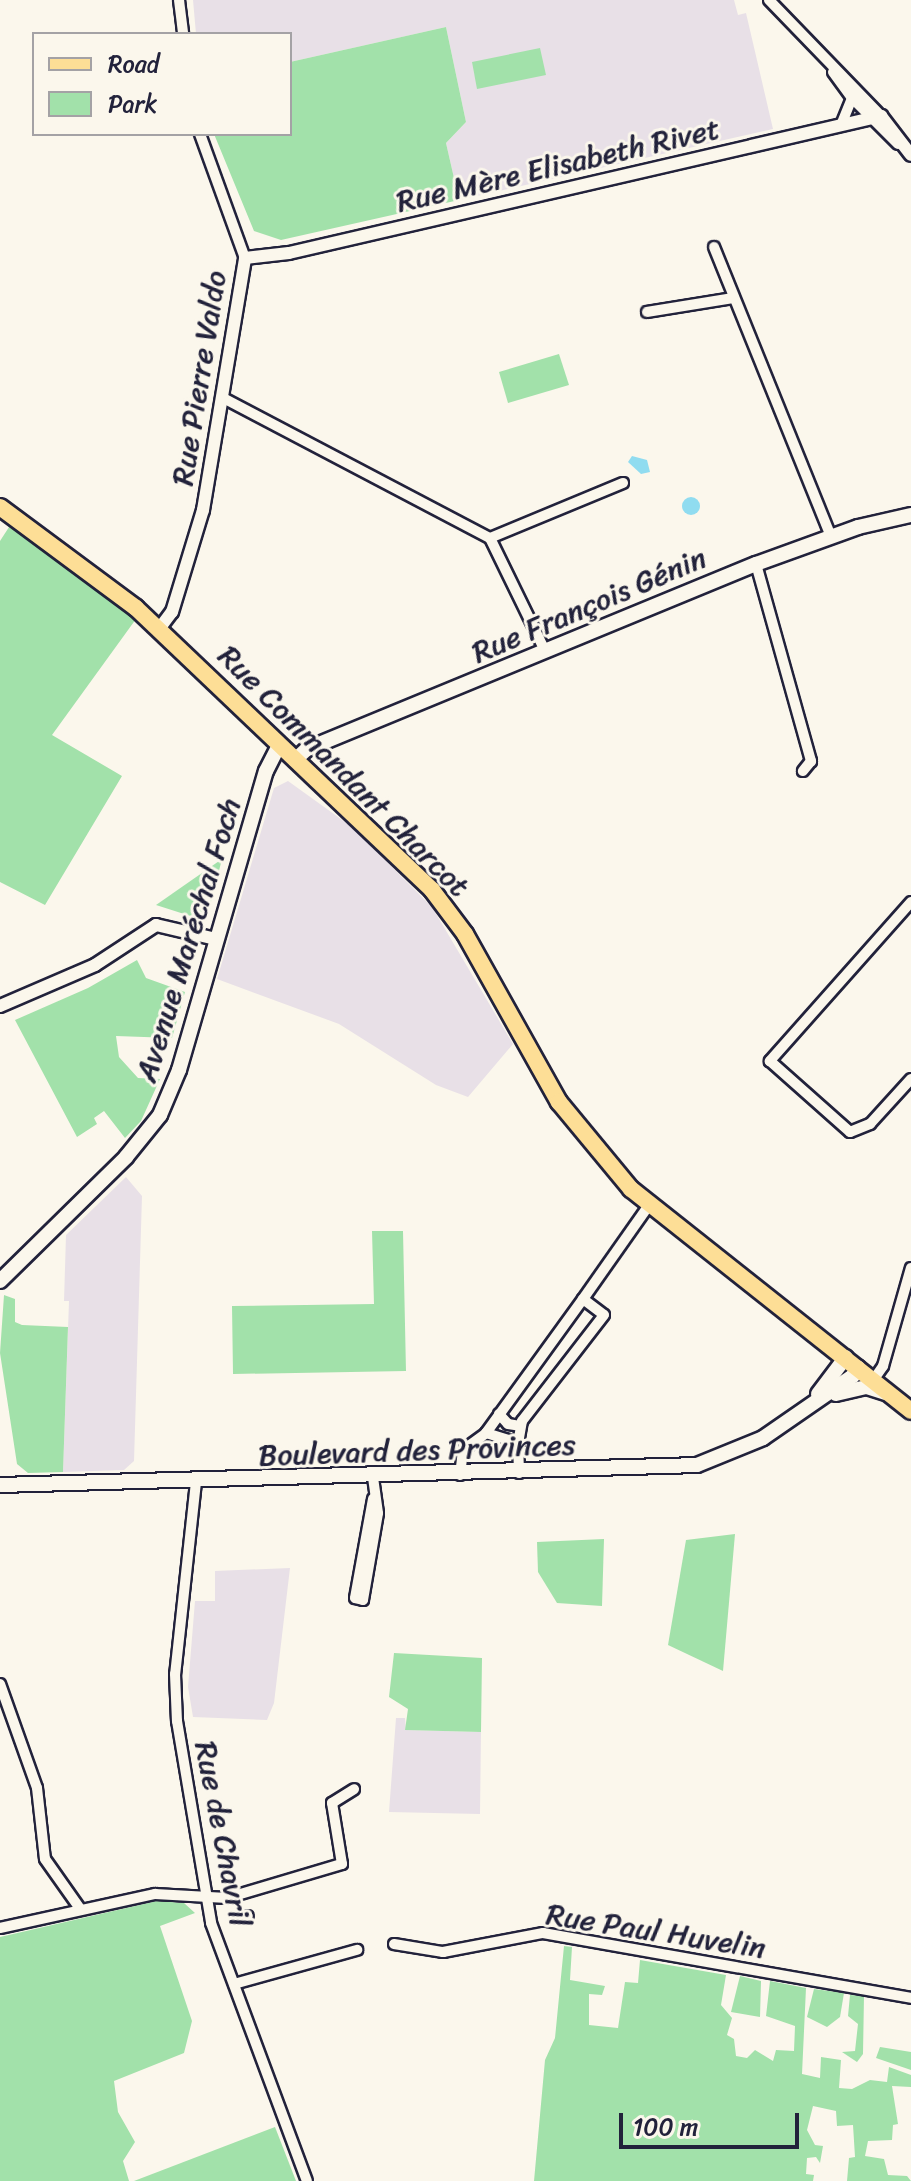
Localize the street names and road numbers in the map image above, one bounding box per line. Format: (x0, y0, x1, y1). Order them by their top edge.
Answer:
street label: Rue Mère Elisabeth Rivet (393, 110, 723, 220)
street label: Rue Pierre Valdo (164, 268, 234, 488)
street label: Rue François Génin (467, 539, 711, 671)
street label: Rue Commandant Charcot (211, 638, 477, 904)
street label: Avenue Maréchal Foch (128, 794, 248, 1086)
street label: Boulevard des Provinces (257, 1426, 577, 1474)
street label: Rue de Chavril (187, 1738, 259, 1930)
street label: Rue Paul Huvelin (543, 1896, 769, 1966)

